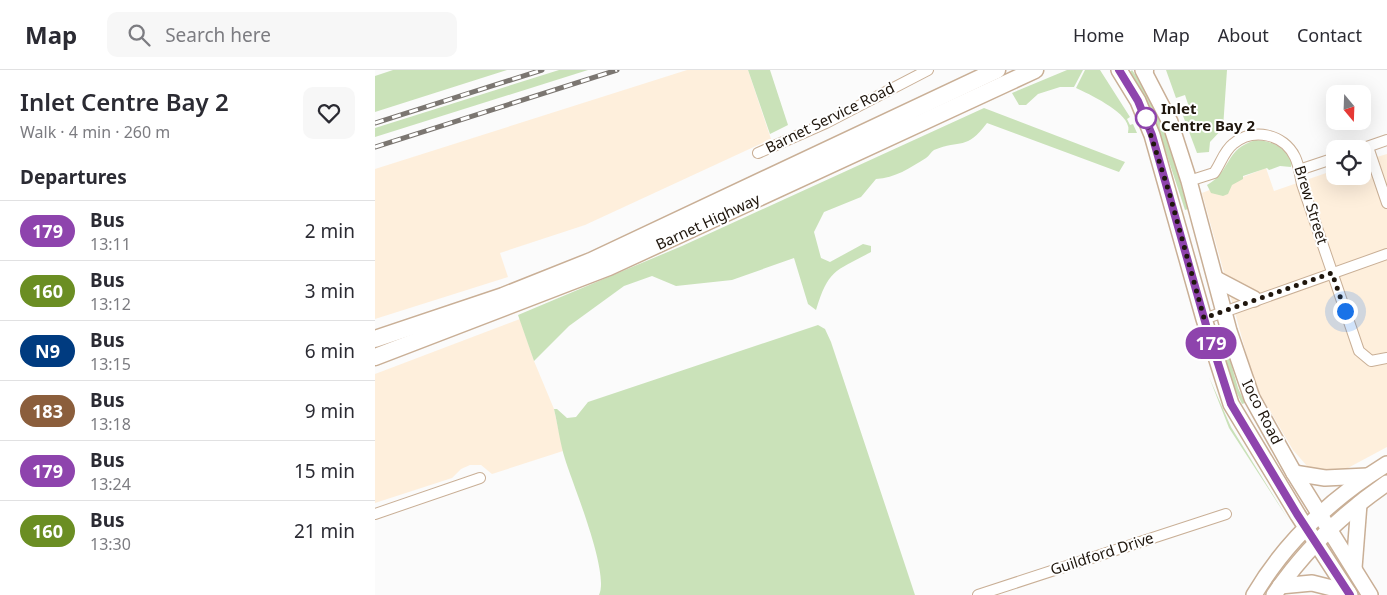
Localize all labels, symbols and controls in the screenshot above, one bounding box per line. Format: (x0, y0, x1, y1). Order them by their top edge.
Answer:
search box (107, 12, 457, 57)
text: Map (25, 18, 77, 51)
icon: search (125, 21, 153, 49)
text: Search here (165, 22, 271, 48)
text: Home (1073, 23, 1124, 47)
text: Map (1152, 23, 1190, 47)
text: About (1218, 23, 1269, 47)
text: Contact (1297, 23, 1362, 47)
street label: Barnet Service Road (762, 77, 897, 157)
text: Inlet Centre Bay 2 (20, 85, 229, 118)
north arrow (1326, 85, 1371, 130)
map controls (1326, 85, 1371, 185)
button: heart (303, 87, 355, 139)
place label: Inlet Centre Bay 2 (1161, 98, 1256, 135)
marker: Inlet Centre Bay 2 (1135, 107, 1157, 129)
text: Walk · 4 min · 260 m (20, 121, 170, 143)
button: locate (1326, 140, 1371, 185)
street label: Brew Street (1290, 163, 1334, 247)
text: Departures (20, 164, 127, 190)
street label: Barnet Highway (652, 188, 763, 254)
text: Bus (90, 207, 125, 233)
text: 2 min (305, 218, 355, 244)
text: 179 (32, 219, 63, 243)
text: 13:11 (90, 233, 131, 255)
text: Bus (90, 267, 125, 293)
text: 3 min (305, 278, 355, 304)
text: 160 (32, 279, 63, 303)
text: 13:12 (90, 293, 131, 315)
your location (1333, 299, 1358, 324)
text: Bus (90, 327, 125, 353)
line badge: 179 (1182, 327, 1240, 359)
text: 179 (1196, 331, 1226, 355)
text: 6 min (305, 338, 355, 364)
text: N9 (35, 339, 60, 363)
text: 13:15 (90, 353, 131, 375)
street label: Ioco Road (1238, 376, 1288, 447)
text: Bus (90, 387, 125, 413)
text: 9 min (305, 398, 355, 424)
text: 183 (32, 399, 63, 423)
text: 13:18 (90, 413, 131, 435)
text: Bus (90, 447, 125, 473)
text: 15 min (294, 458, 355, 484)
text: 179 (32, 459, 63, 483)
text: 13:24 (90, 473, 131, 495)
text: Bus (90, 507, 125, 533)
text: 21 min (294, 518, 355, 544)
text: 160 (32, 519, 63, 543)
street label: Guildford Drive (1047, 527, 1156, 579)
text: 13:30 (90, 533, 131, 555)

